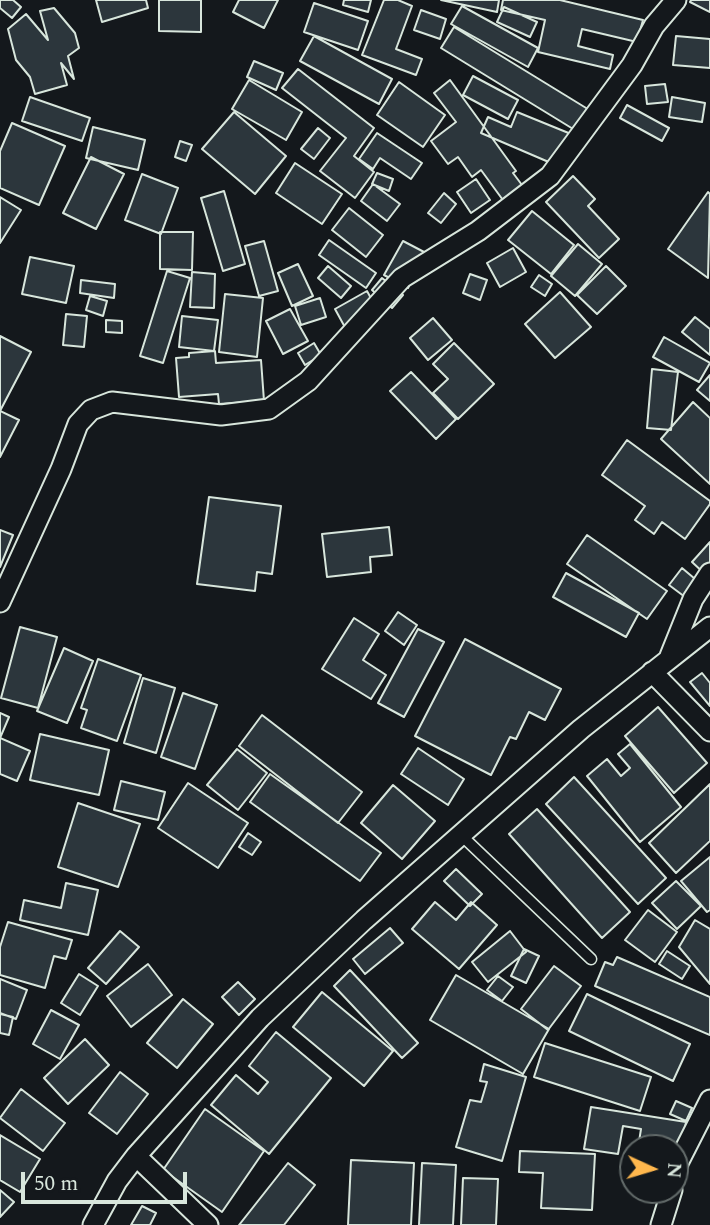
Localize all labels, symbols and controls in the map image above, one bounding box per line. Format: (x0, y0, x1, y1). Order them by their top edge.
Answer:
north arrow (619, 1134, 689, 1204)
scale bar (24, 1158, 191, 1202)
text: N (658, 1162, 688, 1179)
text: 50 m (34, 1168, 78, 1200)

